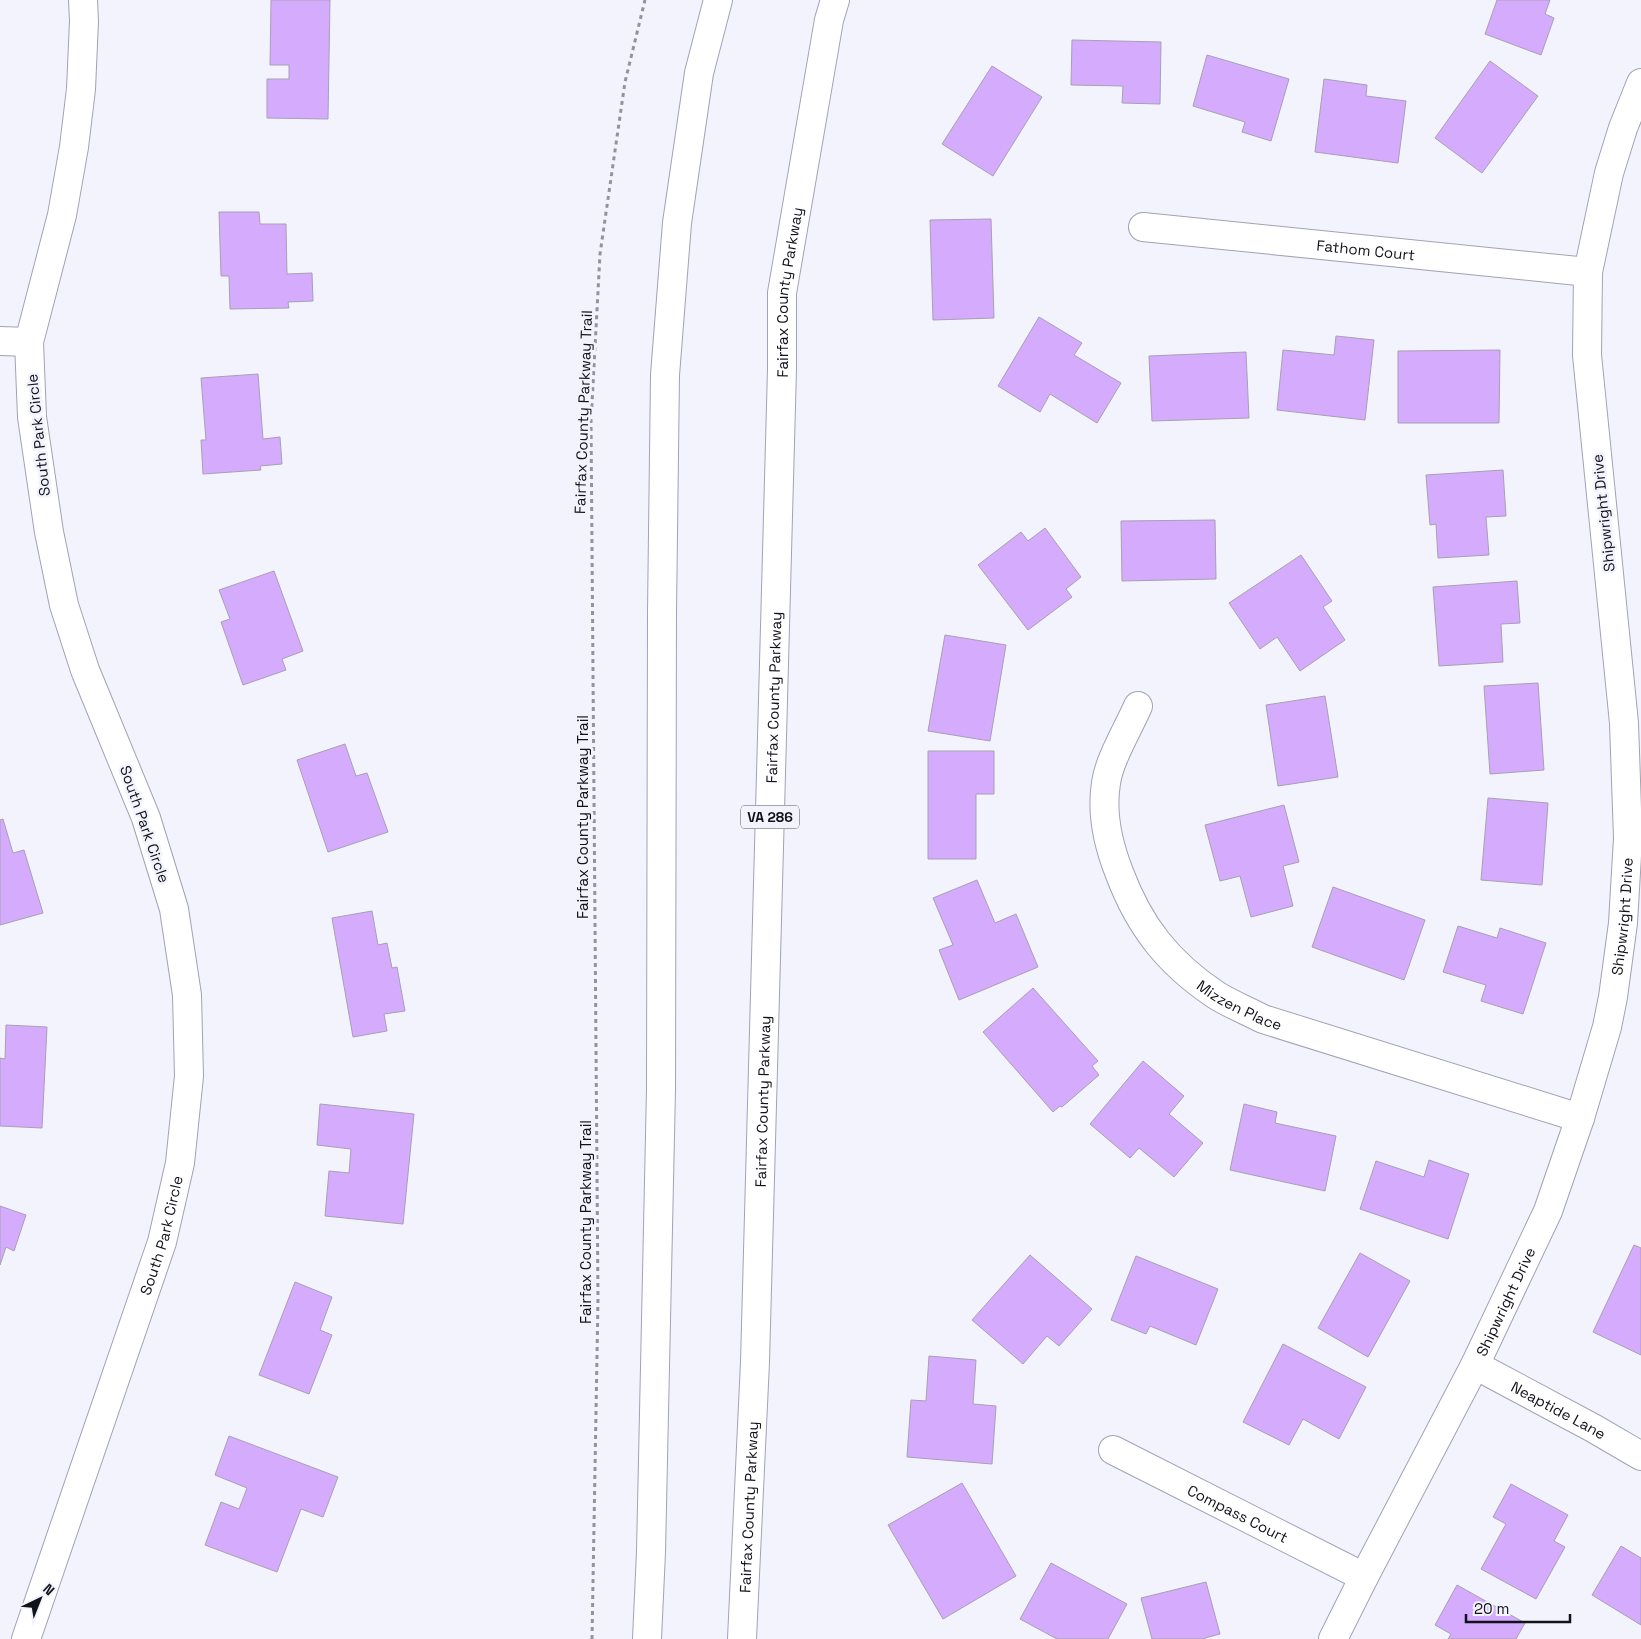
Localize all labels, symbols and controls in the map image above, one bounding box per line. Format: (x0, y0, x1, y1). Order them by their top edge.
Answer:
street label: Fairfax County Parkway (772, 205, 806, 378)
street label: Fathom Court (1316, 235, 1416, 264)
street label: Fairfax County Parkway Trail (570, 310, 596, 514)
street label: South Park Circle (22, 373, 54, 497)
street label: Shipwright Drive (1587, 453, 1619, 573)
street label: Fairfax County Parkway (761, 611, 785, 784)
street label: Fairfax County Parkway Trail (573, 715, 592, 919)
street label: South Park Circle (116, 763, 174, 885)
road number: VA 286 (741, 806, 799, 829)
street label: Shipwright Drive (1607, 857, 1636, 977)
street label: Mizzen Place (1193, 975, 1285, 1034)
street label: Fairfax County Parkway (750, 1015, 774, 1187)
street label: Fairfax County Parkway Trail (576, 1120, 595, 1324)
street label: South Park Circle (135, 1174, 186, 1297)
street label: Shipwright Drive (1471, 1244, 1539, 1359)
street label: Neaptide Lane (1508, 1377, 1610, 1443)
street label: Fairfax County Parkway (735, 1421, 762, 1593)
street label: Compass Court (1184, 1480, 1292, 1547)
north arrow (15, 1574, 65, 1624)
text: N (39, 1580, 58, 1599)
scale bar (1466, 1592, 1570, 1624)
text: 20 m (1474, 1599, 1509, 1618)

